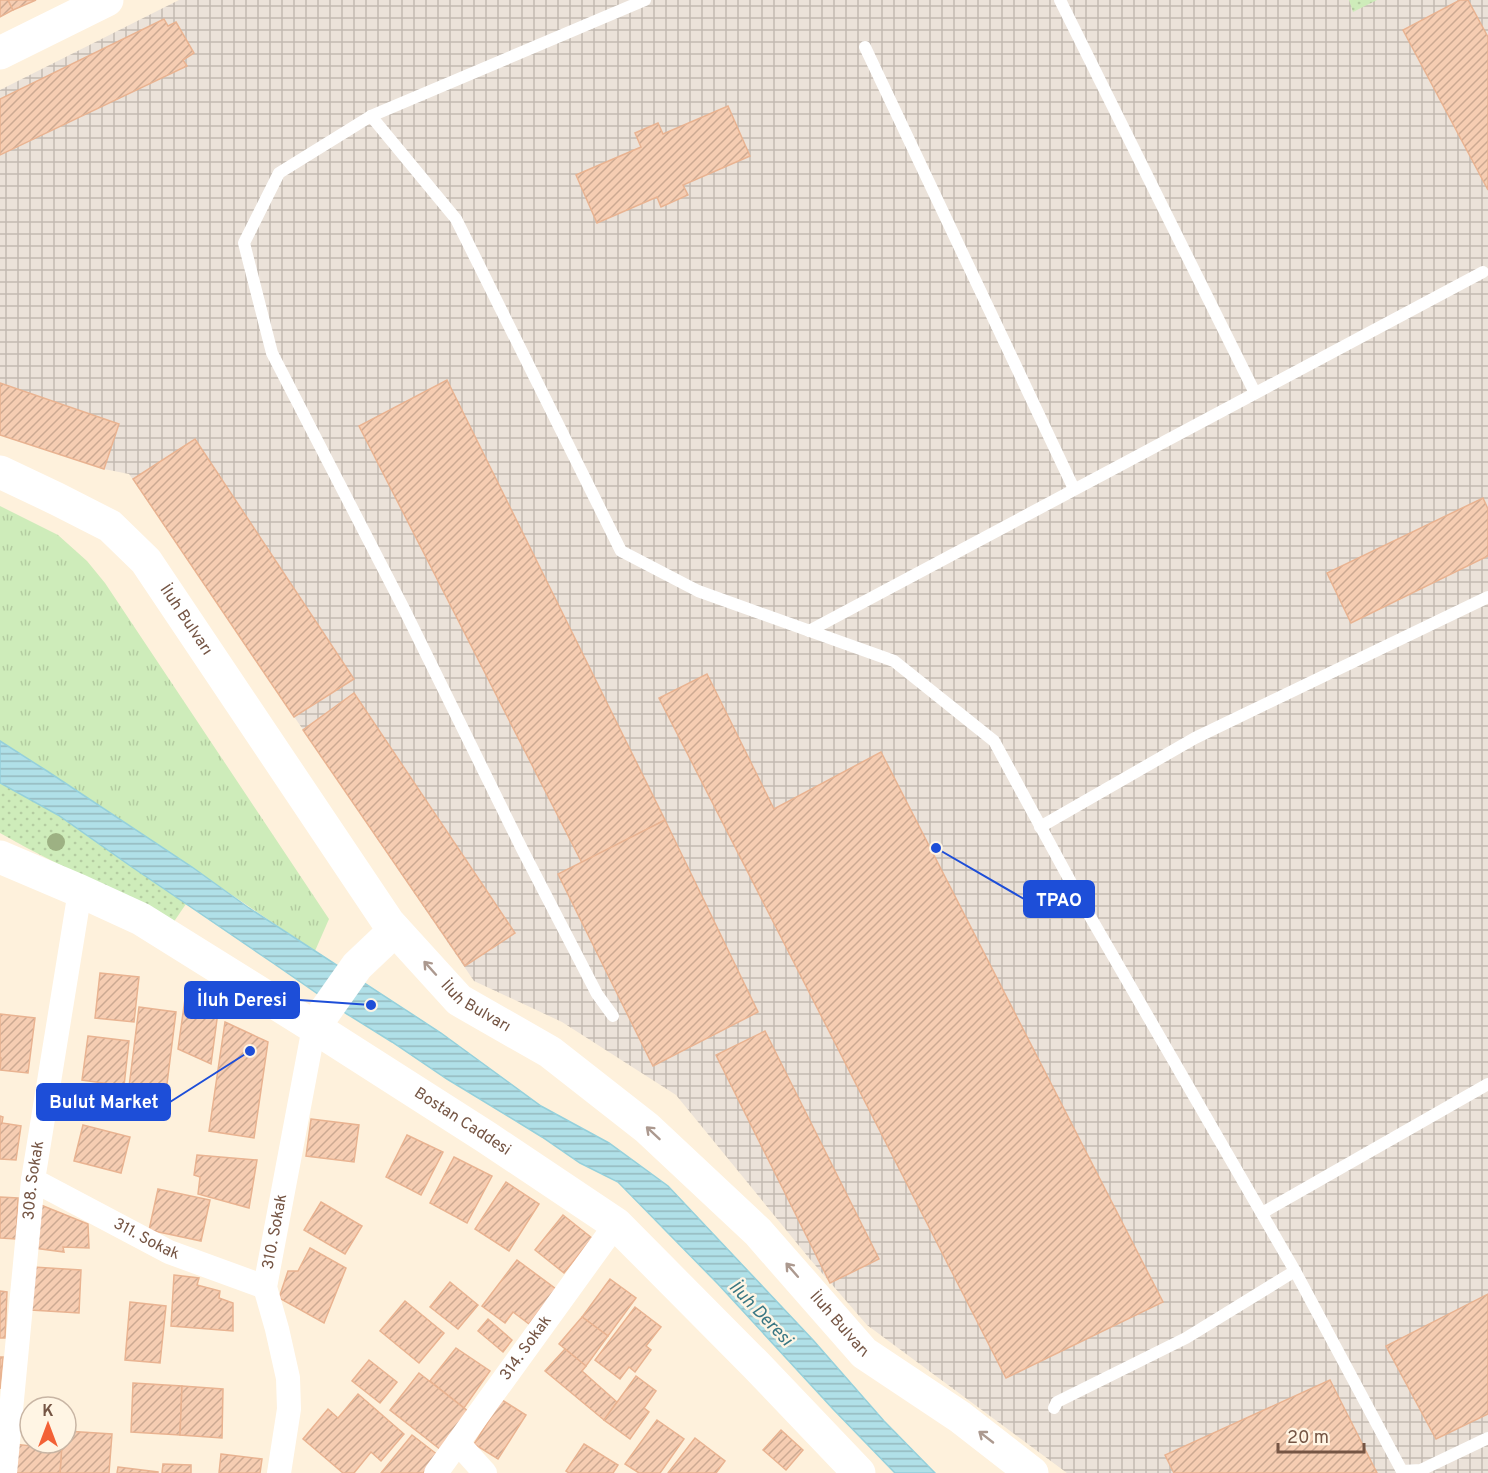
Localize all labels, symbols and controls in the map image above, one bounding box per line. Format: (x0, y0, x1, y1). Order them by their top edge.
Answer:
street label: İluh Bulvarı (155, 580, 217, 659)
callout: TPAO (1024, 881, 1094, 917)
text: TPAO (1036, 890, 1082, 913)
one-way arrow (423, 961, 437, 976)
street label: İluh Bulvarı (436, 975, 514, 1037)
callout: İluh Deresi (185, 982, 299, 1018)
text: İluh Deresi (197, 988, 287, 1013)
street label: Bostan Caddesi (410, 1083, 514, 1161)
callout: Bulut Market (37, 1084, 170, 1120)
text: Bulut Market (49, 1092, 159, 1115)
one-way arrow (646, 1127, 661, 1141)
street label: 308. Sokak (19, 1139, 49, 1221)
street label: 310. Sokak (259, 1192, 292, 1271)
street label: 311. Sokak (110, 1214, 182, 1265)
one-way arrow (785, 1263, 799, 1278)
water label: İluh Deresi (723, 1275, 799, 1353)
street label: İluh Bulvarı (805, 1287, 872, 1363)
street label: 314. Sokak (496, 1312, 557, 1385)
north arrow (18, 1395, 78, 1455)
text: K (42, 1402, 54, 1422)
scale bar (1278, 1416, 1364, 1454)
text: 20 m (1287, 1427, 1329, 1450)
one-way arrow (978, 1430, 994, 1443)

